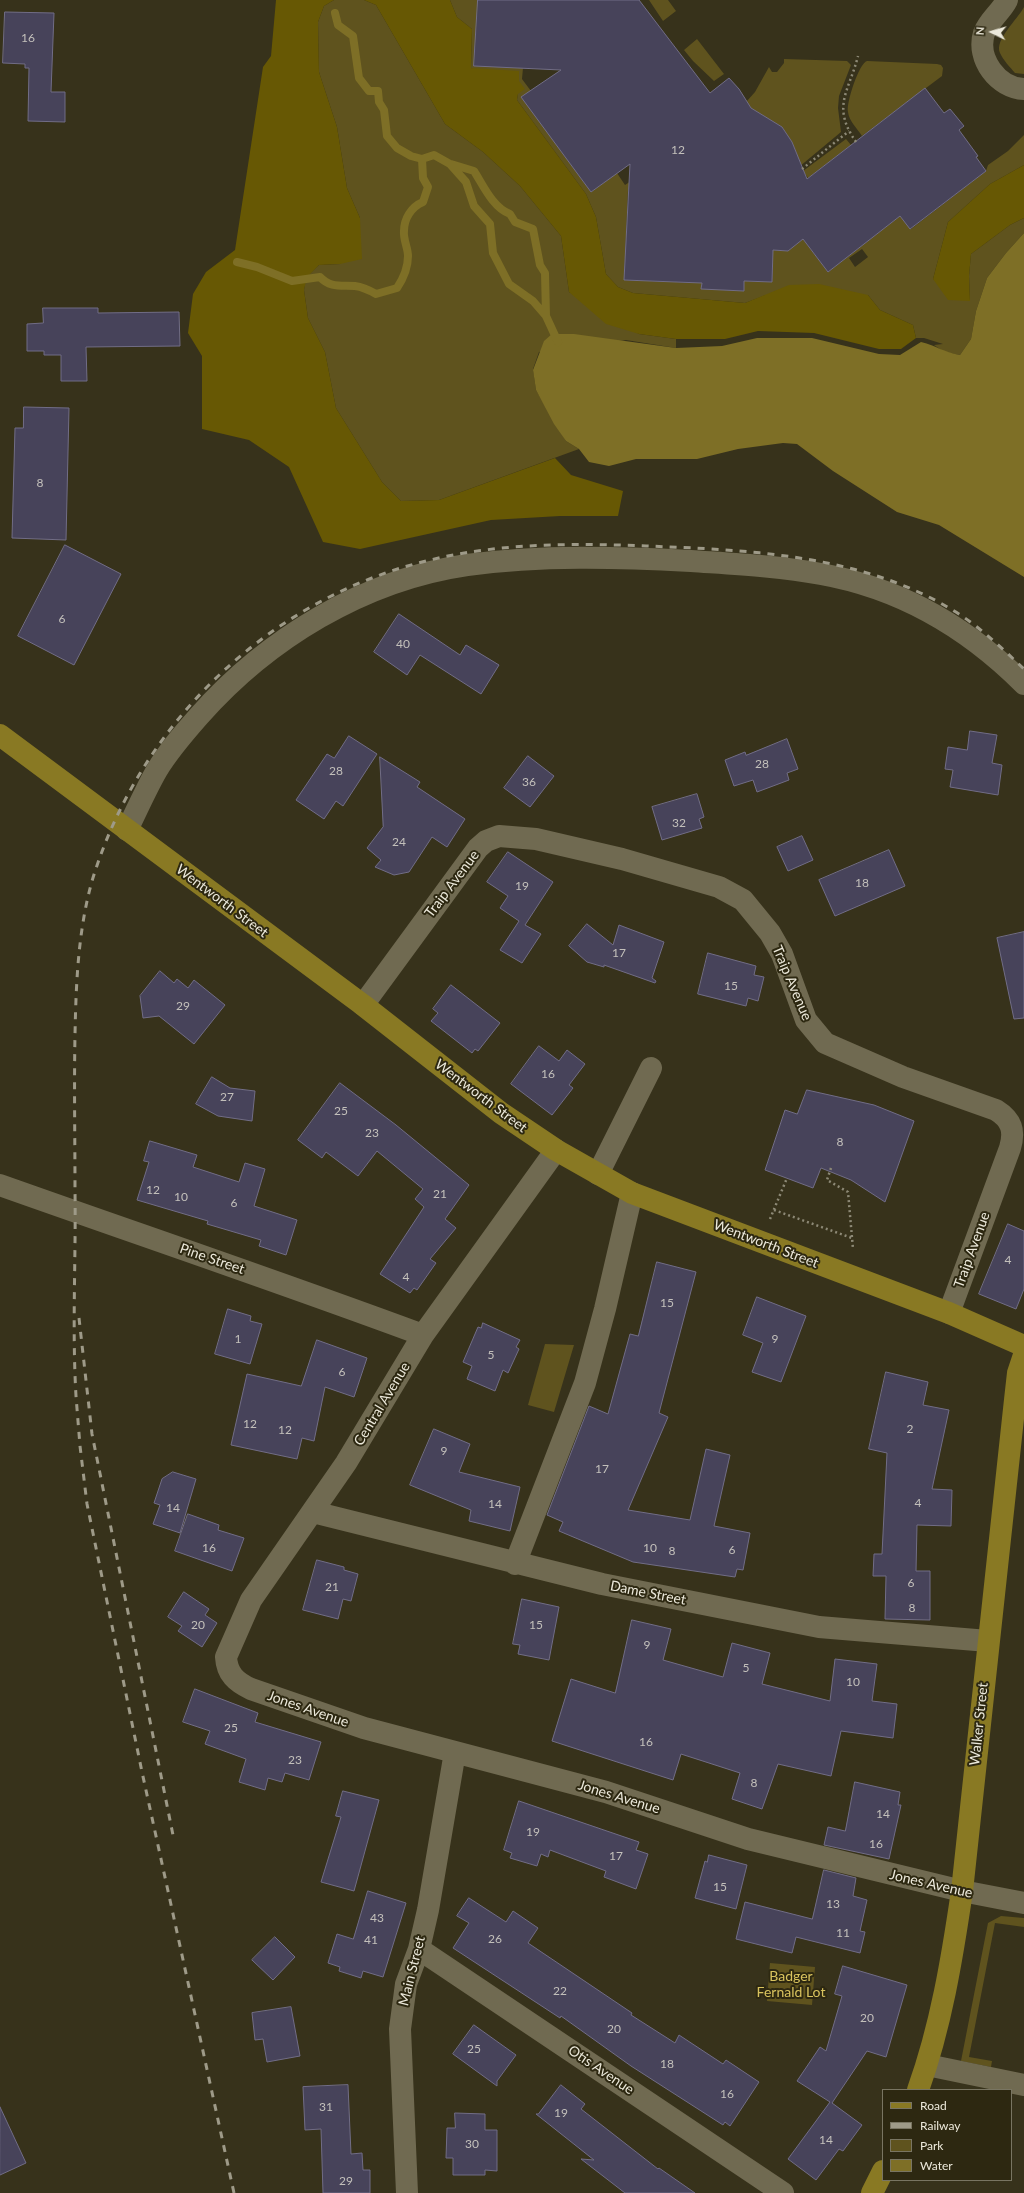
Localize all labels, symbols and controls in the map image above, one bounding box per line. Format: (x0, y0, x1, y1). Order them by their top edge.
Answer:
north arrow (972, 12, 1012, 52)
text: N (973, 26, 986, 36)
house number: 16 (21, 31, 35, 45)
house number: 12 (671, 143, 685, 157)
house number: 8 (37, 476, 43, 490)
house number: 6 (59, 612, 65, 626)
house number: 40 (396, 637, 410, 651)
house number: 28 (755, 757, 769, 771)
house number: 28 (329, 764, 343, 778)
house number: 36 (522, 775, 536, 789)
house number: 32 (672, 816, 686, 830)
house number: 24 (392, 835, 406, 849)
street label: Traip Avenue (421, 847, 483, 921)
street label: Wentworth Street (173, 861, 271, 941)
house number: 18 (855, 876, 869, 890)
house number: 19 (515, 879, 529, 893)
street label: Traip Avenue (769, 943, 815, 1023)
house number: 17 (612, 946, 626, 960)
house number: 15 (724, 979, 738, 993)
house number: 29 (176, 999, 190, 1013)
street label: Wentworth Street (432, 1056, 530, 1136)
house number: 16 (541, 1067, 555, 1081)
house number: 27 (220, 1090, 234, 1104)
house number: 25 (334, 1104, 348, 1118)
house number: 23 (365, 1126, 379, 1140)
house number: 8 (837, 1135, 843, 1149)
house number: 12 (146, 1183, 160, 1197)
house number: 21 (433, 1187, 447, 1201)
house number: 10 (174, 1190, 188, 1204)
house number: 6 (231, 1196, 237, 1210)
street label: Traip Avenue (950, 1210, 994, 1290)
street label: Wentworth Street (711, 1216, 821, 1272)
street label: Pine Street (177, 1240, 247, 1278)
house number: 4 (1005, 1253, 1011, 1267)
house number: 4 (403, 1270, 409, 1284)
house number: 15 (660, 1296, 674, 1310)
house number: 1 (235, 1332, 241, 1346)
house number: 9 (772, 1332, 778, 1346)
house number: 5 (488, 1348, 494, 1362)
street label: Central Avenue (350, 1359, 414, 1449)
house number: 6 (339, 1365, 345, 1379)
house number: 12 (243, 1417, 257, 1431)
house number: 2 (907, 1422, 913, 1436)
house number: 12 (278, 1423, 292, 1437)
house number: 9 (441, 1444, 447, 1458)
house number: 17 (595, 1462, 609, 1476)
house number: 4 (915, 1496, 921, 1510)
house number: 14 (488, 1497, 502, 1511)
house number: 14 (166, 1501, 180, 1515)
house number: 16 (202, 1541, 216, 1555)
house number: 10 (643, 1541, 657, 1555)
house number: 6 (729, 1543, 735, 1557)
house number: 8 (669, 1544, 675, 1558)
house number: 6 (908, 1576, 914, 1590)
street label: Dame Street (609, 1577, 687, 1609)
house number: 21 (325, 1580, 339, 1594)
house number: 8 (909, 1601, 915, 1615)
house number: 20 (191, 1618, 205, 1632)
house number: 15 (529, 1618, 543, 1632)
house number: 9 (644, 1638, 650, 1652)
house number: 5 (743, 1661, 749, 1675)
house number: 10 (846, 1675, 860, 1689)
street label: Walker Street (966, 1682, 992, 1766)
street label: Jones Avenue (265, 1687, 351, 1731)
house number: 25 (224, 1721, 238, 1735)
house number: 16 (639, 1735, 653, 1749)
house number: 23 (288, 1753, 302, 1767)
house number: 8 (751, 1776, 757, 1790)
street label: Jones Avenue (576, 1777, 662, 1817)
house number: 14 (876, 1807, 890, 1821)
house number: 19 (526, 1825, 540, 1839)
house number: 16 (869, 1837, 883, 1851)
house number: 17 (609, 1849, 623, 1863)
street label: Jones Avenue (888, 1866, 974, 1902)
house number: 15 (713, 1880, 727, 1894)
house number: 13 (826, 1897, 840, 1911)
house number: 43 (370, 1911, 384, 1925)
house number: 11 (836, 1926, 850, 1940)
house number: 26 (488, 1932, 502, 1946)
house number: 41 (364, 1933, 378, 1947)
street label: Main Street (395, 1934, 429, 2008)
park label: Badger Fernald Lot (757, 1968, 825, 2000)
house number: 22 (553, 1984, 567, 1998)
house number: 20 (860, 2011, 874, 2025)
house number: 20 (607, 2022, 621, 2036)
house number: 25 (467, 2042, 481, 2056)
street label: Otis Avenue (565, 2042, 637, 2098)
house number: 18 (660, 2057, 674, 2071)
house number: 16 (720, 2087, 734, 2101)
legend (882, 2089, 1012, 2181)
text: Road (920, 2098, 947, 2113)
house number: 31 (319, 2100, 333, 2114)
house number: 19 (554, 2106, 568, 2120)
text: Railway (920, 2118, 960, 2133)
house number: 14 (819, 2133, 833, 2147)
house number: 30 (465, 2137, 479, 2151)
text: Park (920, 2138, 943, 2153)
text: Water (920, 2158, 953, 2173)
house number: 29 (339, 2174, 353, 2188)

